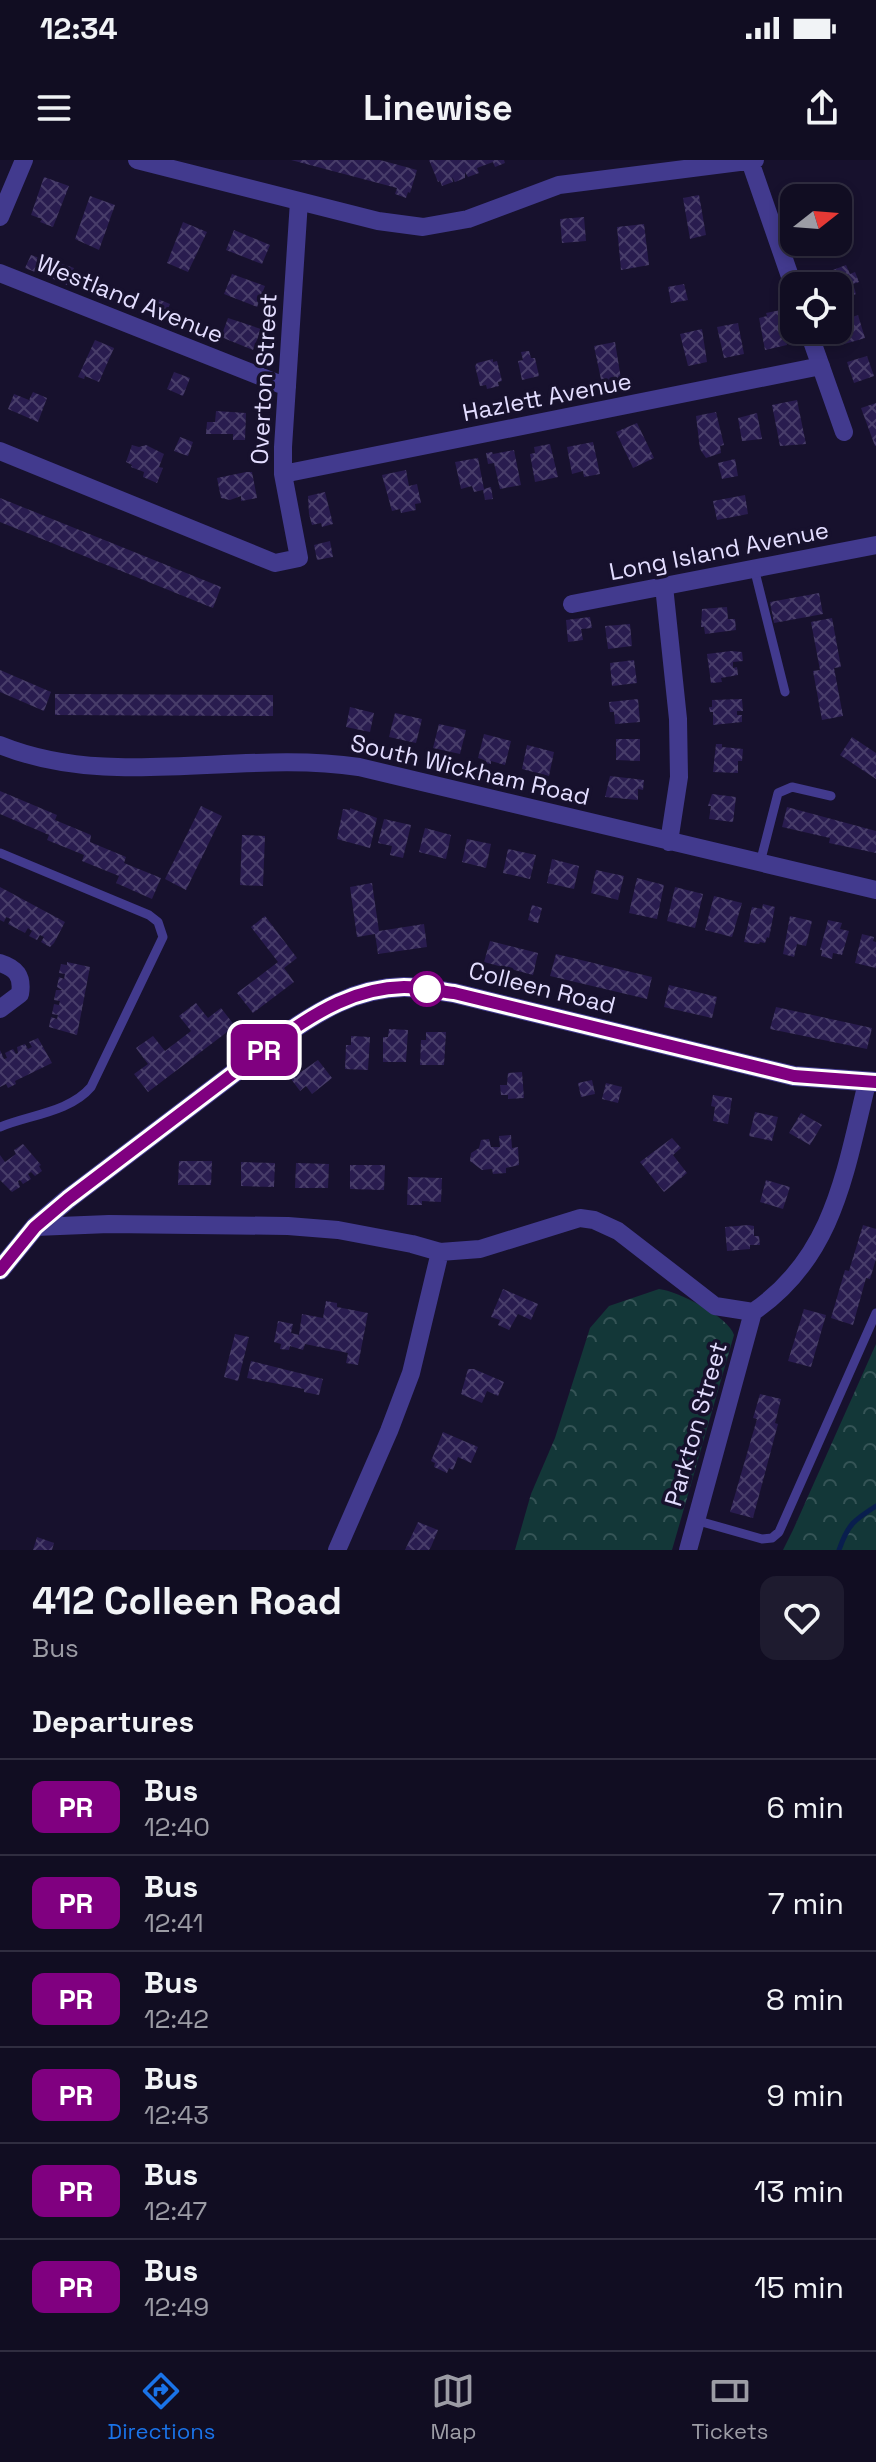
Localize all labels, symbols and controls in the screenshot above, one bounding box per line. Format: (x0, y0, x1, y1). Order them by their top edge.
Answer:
text: 12:34 (40, 9, 118, 48)
text: Linewise (363, 85, 513, 131)
icon: menu (32, 86, 76, 130)
icon: share (800, 86, 844, 130)
north arrow (780, 184, 852, 256)
map controls (780, 184, 852, 344)
street label: Westland Avenue (32, 247, 228, 350)
button: locate (780, 272, 852, 344)
street label: Overton Street (244, 293, 283, 465)
street label: Hazlett Avenue (460, 365, 634, 428)
street label: Long Island Avenue (606, 514, 831, 587)
street label: South Wickham Road (348, 727, 593, 812)
street label: Colleen Road (466, 954, 619, 1021)
unlabelled marker (410, 972, 444, 1006)
line badge: PR (228, 1024, 300, 1076)
text: PR (247, 1032, 281, 1068)
street label: Parkton Street (657, 1338, 734, 1510)
button: heart (760, 1576, 844, 1660)
text: 412 Colleen Road (32, 1577, 342, 1625)
text: Bus (32, 1631, 79, 1665)
text: Departures (32, 1702, 194, 1741)
text: Bus (144, 1771, 198, 1810)
text: 6 min (766, 1788, 844, 1827)
text: PR (59, 1789, 93, 1825)
text: 12:40 (144, 1810, 210, 1844)
text: Bus (144, 1867, 198, 1906)
text: 7 min (768, 1884, 844, 1923)
text: PR (59, 1885, 93, 1921)
text: 12:41 (144, 1906, 204, 1940)
text: Bus (144, 1963, 198, 2002)
text: 8 min (766, 1980, 844, 2019)
text: PR (59, 1981, 93, 2017)
text: 12:42 (144, 2002, 209, 2036)
text: Bus (144, 2059, 198, 2098)
text: 9 min (766, 2076, 844, 2115)
text: PR (59, 2077, 93, 2113)
text: 12:43 (144, 2098, 209, 2132)
text: Bus (144, 2155, 198, 2194)
text: 13 min (754, 2172, 844, 2211)
text: PR (59, 2173, 93, 2209)
text: 12:47 (144, 2194, 207, 2228)
text: Bus (144, 2251, 198, 2290)
text: 15 min (754, 2268, 844, 2307)
text: PR (59, 2269, 93, 2305)
text: 12:49 (144, 2290, 209, 2324)
tab: Directions (108, 2369, 215, 2445)
tab: Map (431, 2369, 476, 2445)
tab: Tickets (692, 2369, 768, 2445)

